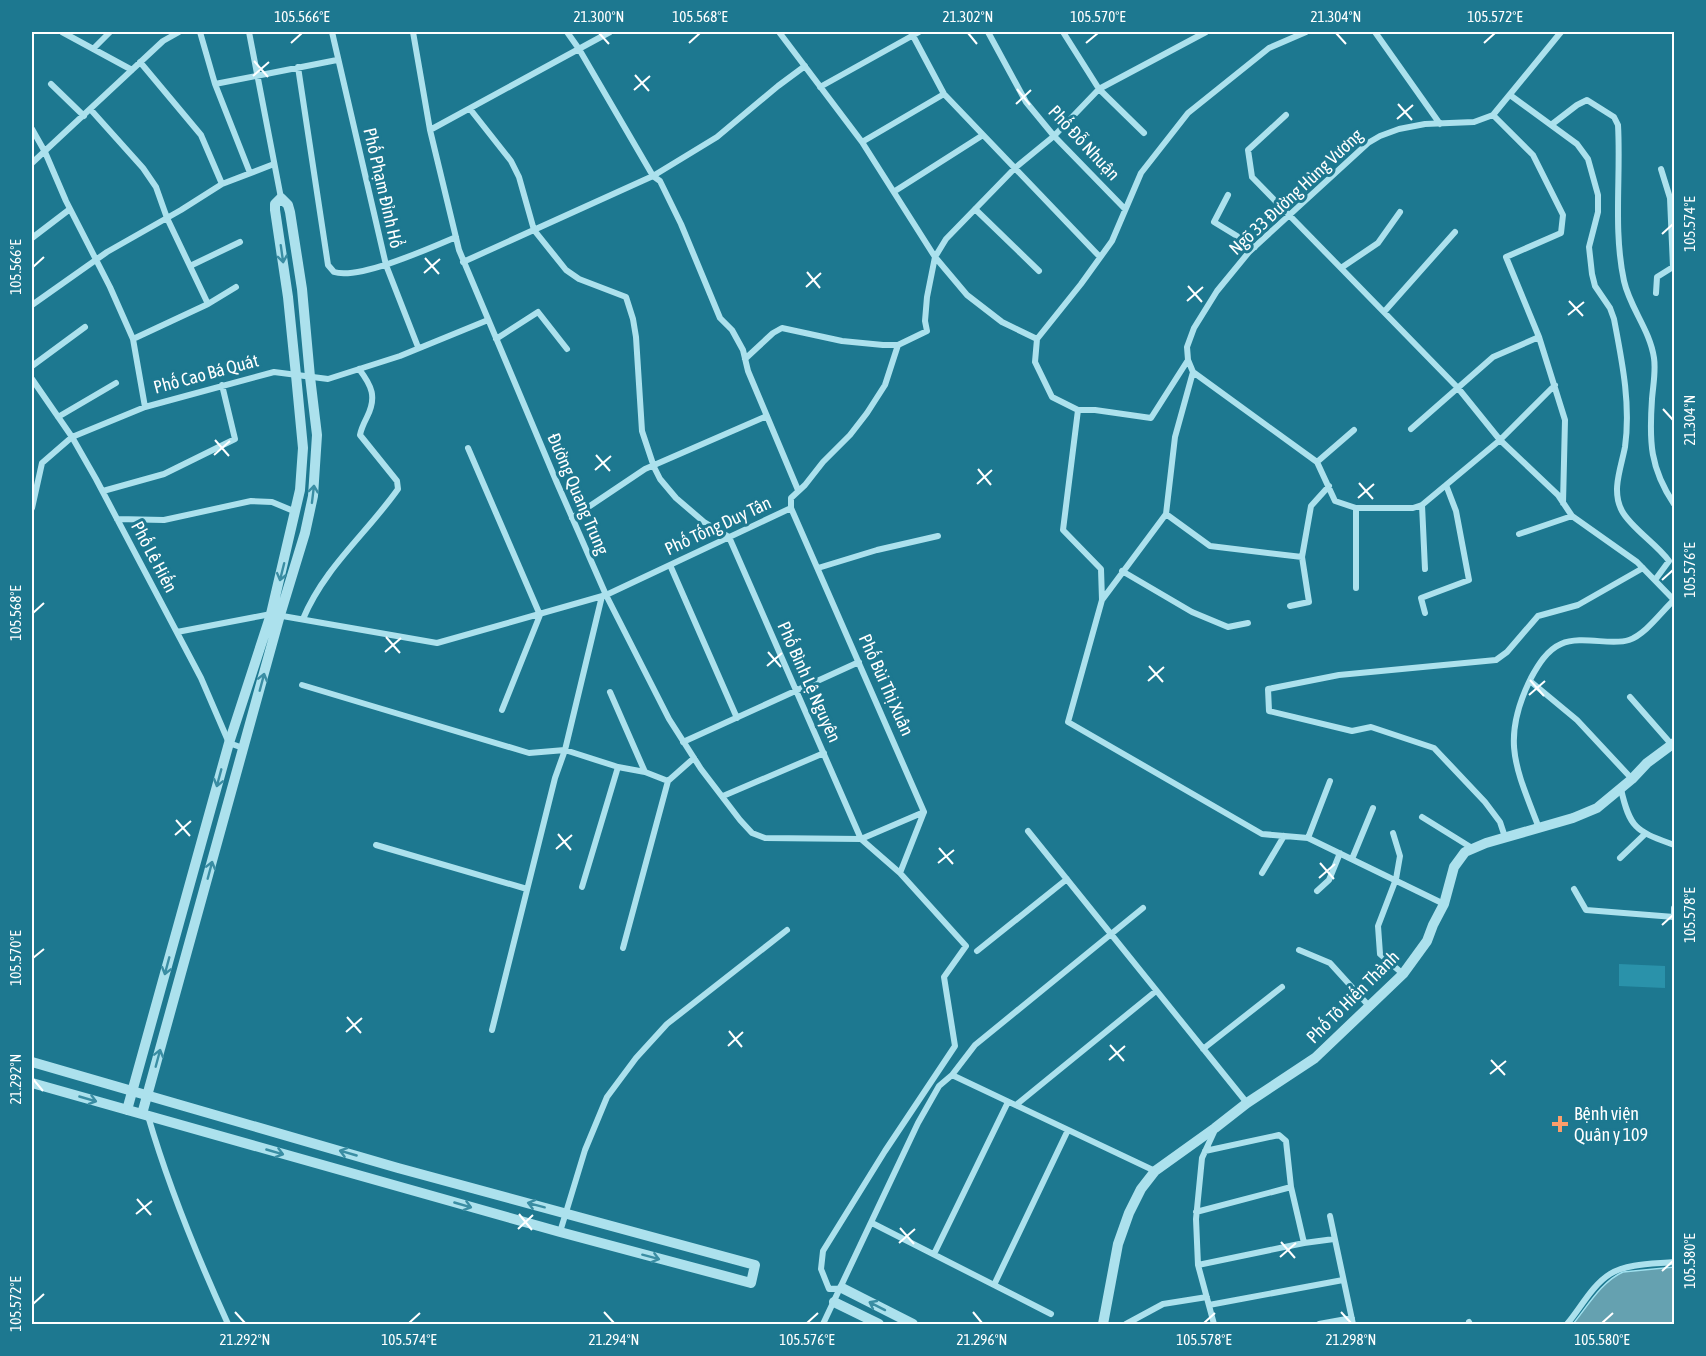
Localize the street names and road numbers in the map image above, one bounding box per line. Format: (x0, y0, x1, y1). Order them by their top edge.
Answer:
street label: Phố Đỗ Nhuận (1044, 100, 1125, 184)
street label: Ngõ 33 Đường Hùng Vương (1225, 124, 1367, 259)
street label: Phố Phạm Đỉnh Hổ (359, 125, 409, 250)
street label: Phố Cao Bá Quát (151, 348, 261, 398)
street label: Đường Quang Trung (543, 430, 614, 558)
street label: Phố Tống Duy Tân (661, 491, 774, 559)
street label: Phố Lê Hiến (127, 517, 183, 596)
street label: Phố Bình Lệ Nguyên (773, 618, 846, 745)
street label: Phố Bùi Thị Xuân (855, 630, 919, 739)
street label: Phố Tô Hiến Thành (1301, 945, 1403, 1047)

